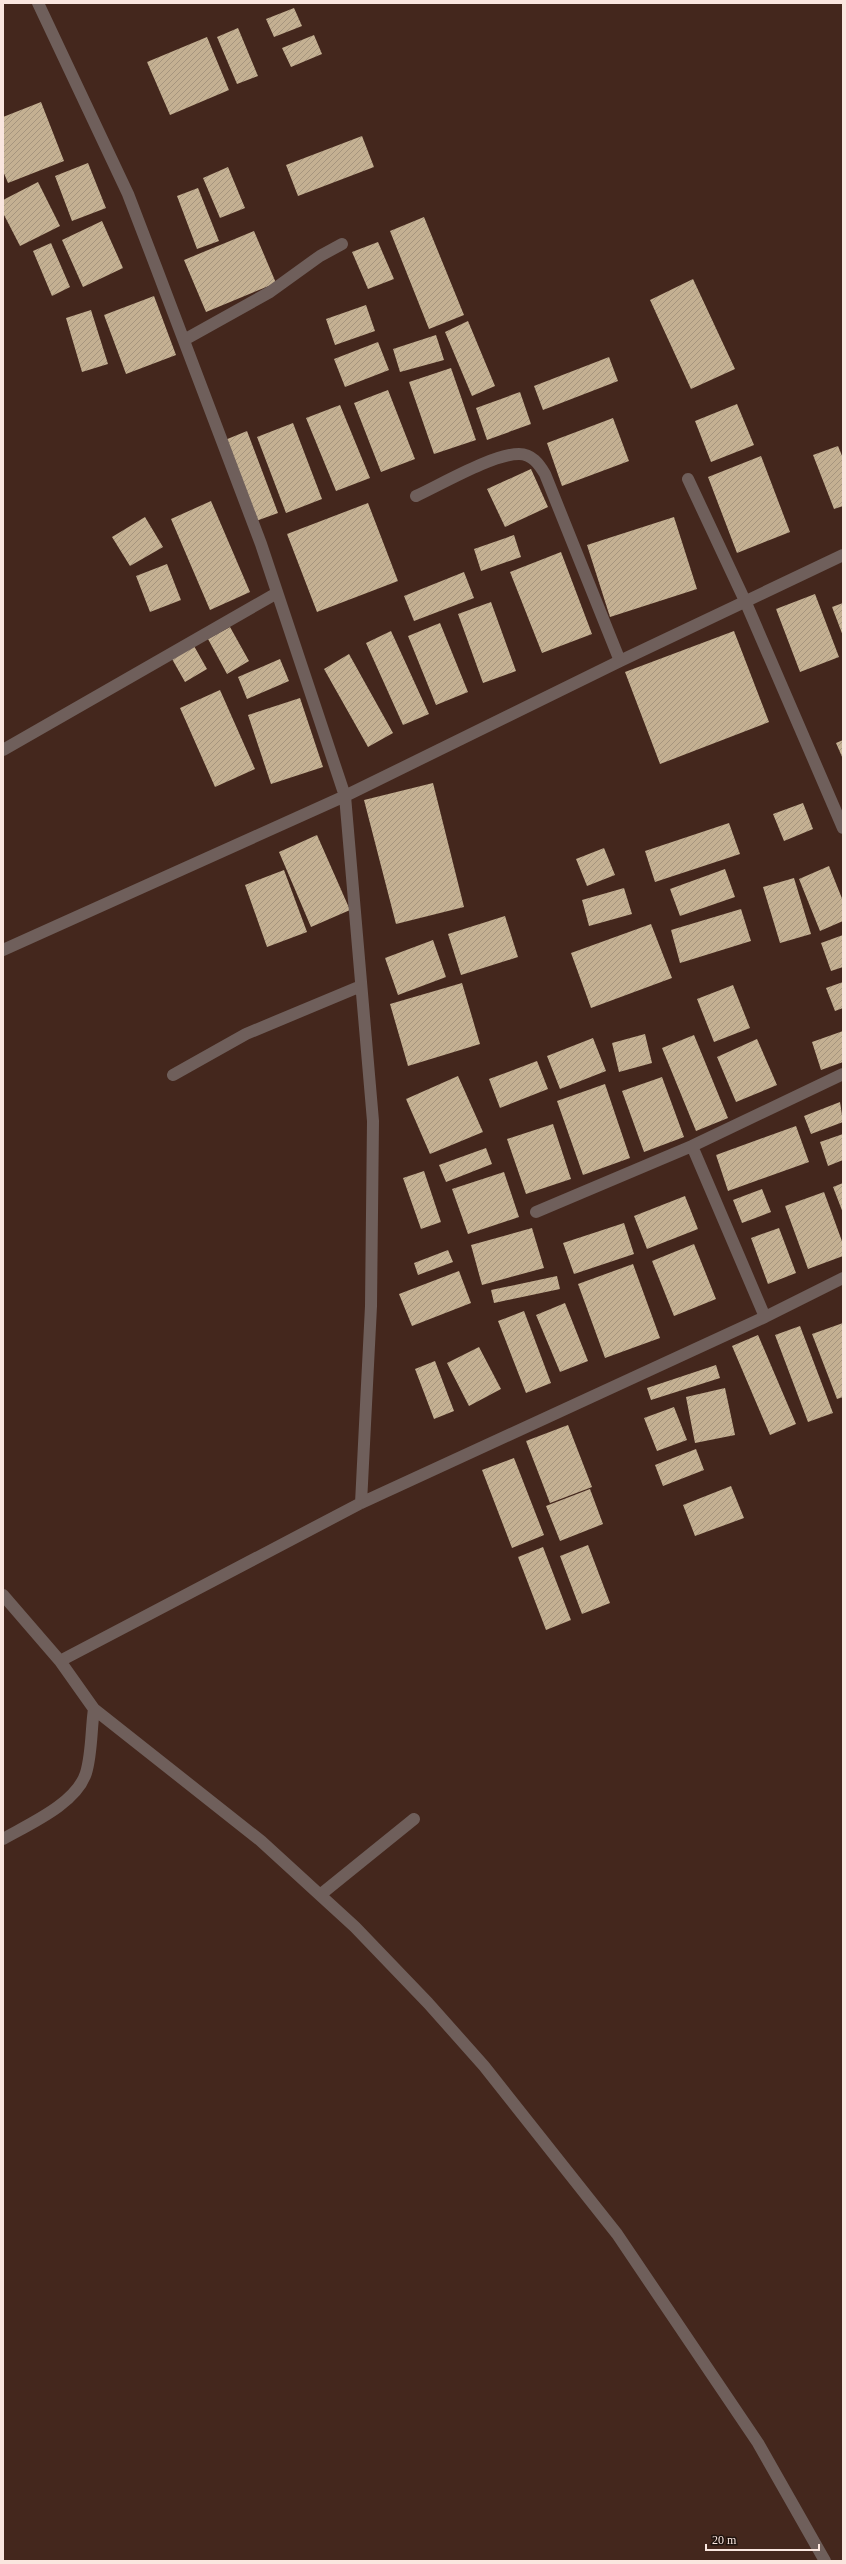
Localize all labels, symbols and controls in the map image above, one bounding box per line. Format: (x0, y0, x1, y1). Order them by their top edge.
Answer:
scale bar (706, 2526, 819, 2552)
text: 20 m (712, 2533, 737, 2547)

